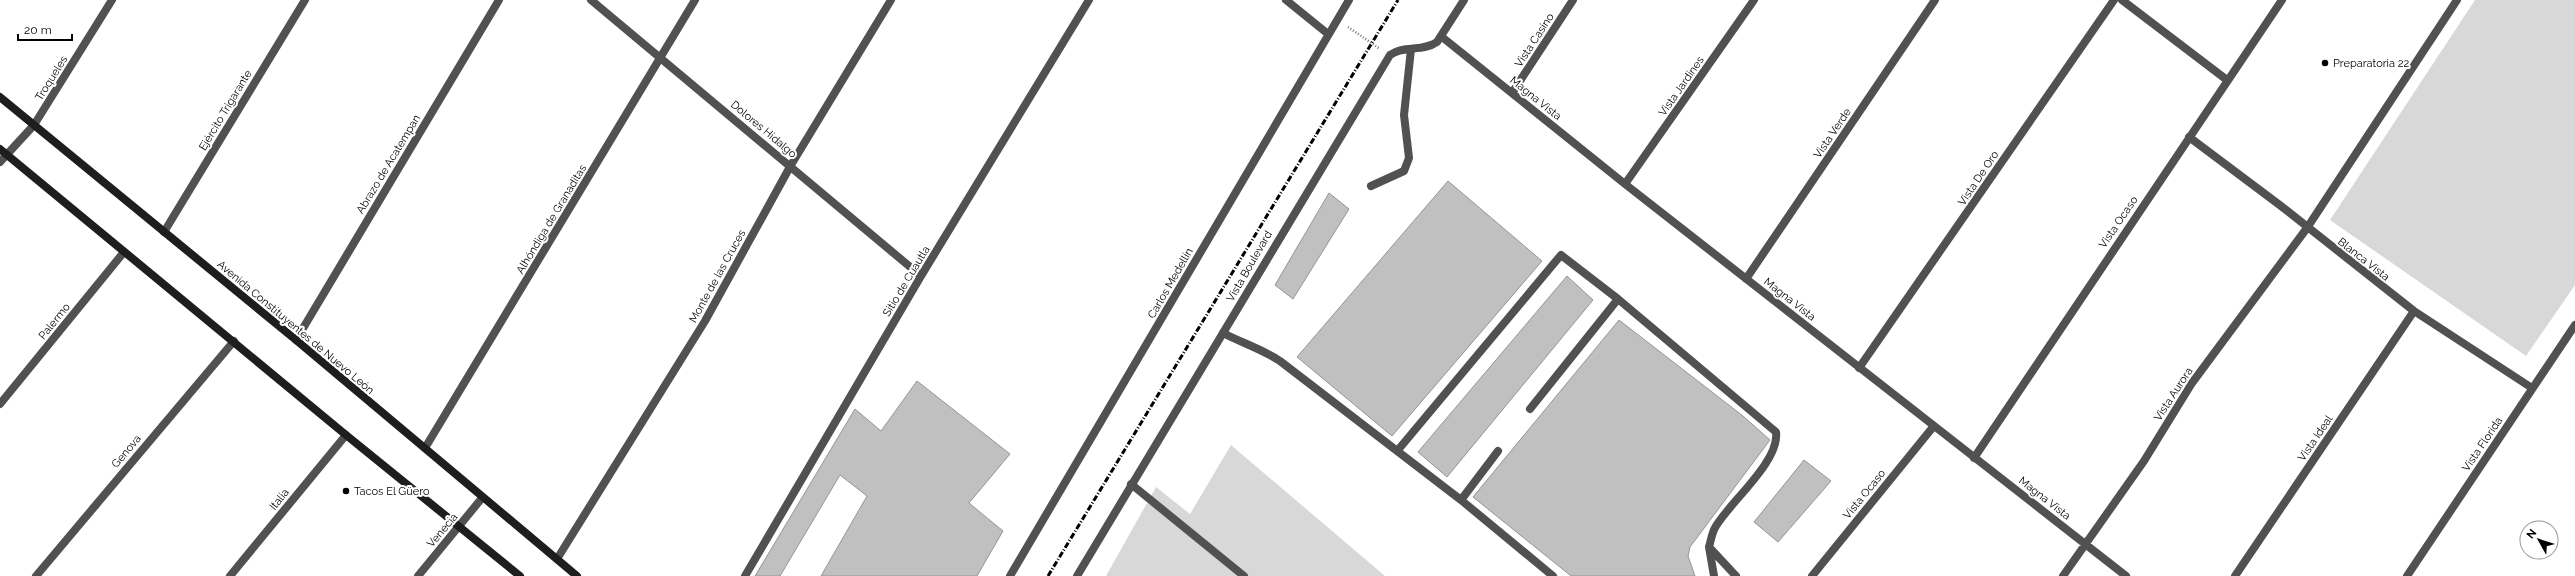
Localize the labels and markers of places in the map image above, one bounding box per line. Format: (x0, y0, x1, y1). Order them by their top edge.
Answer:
place label: Preparatoria 22 (2333, 57, 2409, 70)
marker: Preparatoria 22 (2320, 58, 2330, 68)
place label: Tacos El Güero (354, 485, 430, 498)
marker: Tacos El Güero (341, 486, 351, 496)

